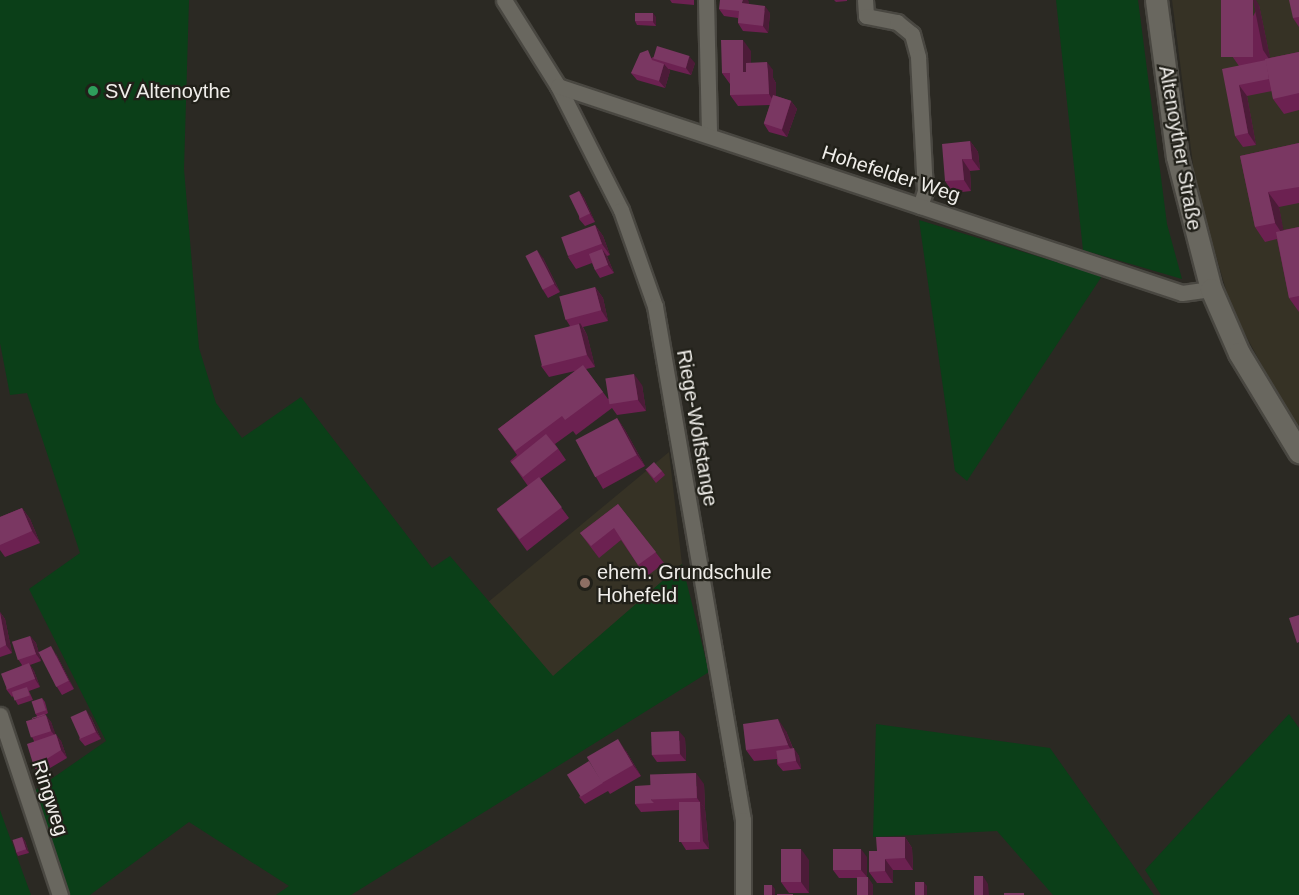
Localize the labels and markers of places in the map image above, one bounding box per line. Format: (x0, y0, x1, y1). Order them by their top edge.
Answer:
place label: SV Altenoythe (105, 79, 232, 103)
marker: SV Altenoythe (86, 84, 100, 98)
place label: ehem. Grundschule Hohefeld (597, 560, 772, 607)
marker: ehem. Grundschule Hohefeld (578, 576, 592, 590)

